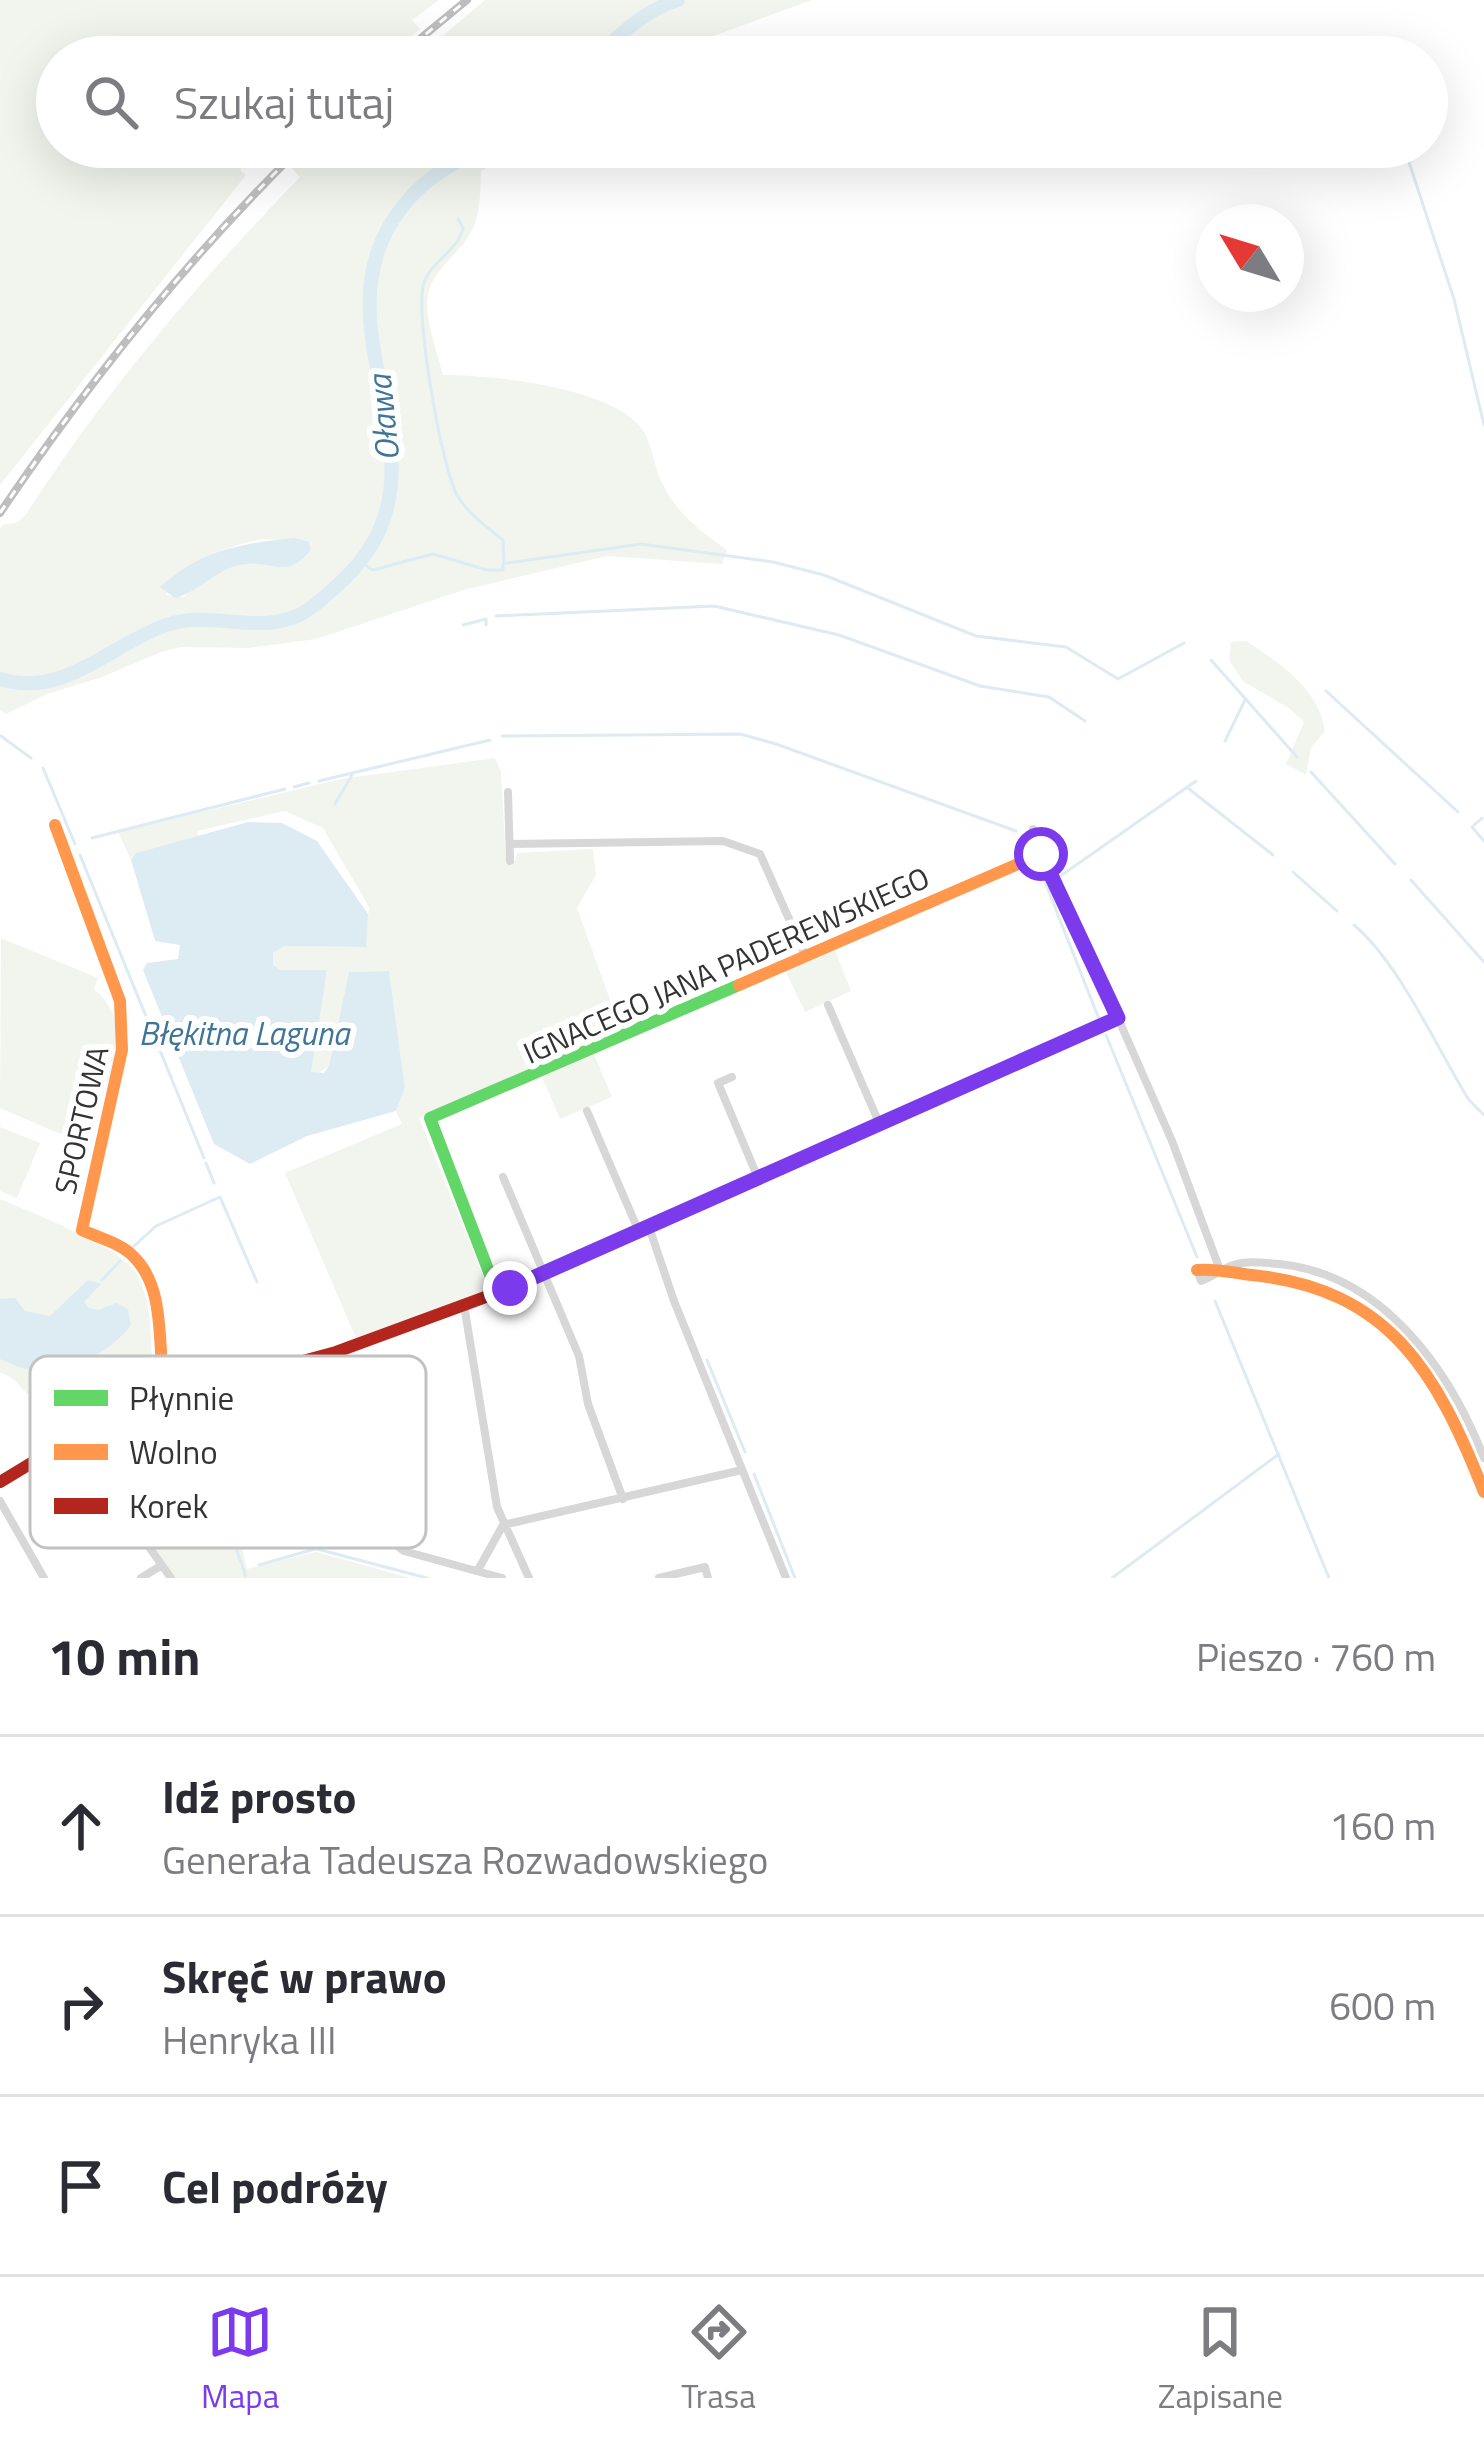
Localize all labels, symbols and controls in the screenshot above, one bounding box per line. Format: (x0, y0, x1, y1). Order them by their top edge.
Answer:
search box (36, 36, 1448, 168)
text: Szukaj tutaj (174, 68, 394, 136)
icon: search (78, 69, 144, 135)
north arrow (1196, 204, 1304, 312)
water label: Oława (353, 370, 412, 464)
route start (1014, 827, 1068, 881)
street label: IGNACEGO JANA PADEREWSKIEGO (516, 854, 936, 1076)
water label: Błękitna Laguna (139, 1008, 352, 1058)
street label: SPORTOWA (42, 1041, 120, 1199)
route end (483, 1261, 537, 1315)
legend (30, 1356, 426, 1548)
text: Płynnie (129, 1373, 234, 1423)
text: Wolno (129, 1427, 218, 1477)
text: Korek (129, 1481, 208, 1531)
text: 10 min (48, 1617, 201, 1695)
text: Pieszo · 760 m (1196, 1627, 1436, 1686)
text: Idź prosto (162, 1762, 356, 1830)
icon: ahead (48, 1793, 114, 1859)
text: 160 m (1329, 1796, 1436, 1855)
text: Generała Tadeusza Rozwadowskiego (162, 1830, 768, 1889)
text: Skręć w prawo (162, 1942, 447, 2010)
icon: right (48, 1973, 114, 2039)
text: 600 m (1329, 1976, 1436, 2035)
text: Henryka III (162, 2010, 337, 2069)
text: Cel podróży (162, 2152, 388, 2220)
icon: arrive (48, 2153, 114, 2219)
tab: Mapa (201, 2299, 279, 2421)
tab: Trasa (681, 2299, 756, 2421)
tab: Zapisane (1158, 2299, 1283, 2421)

